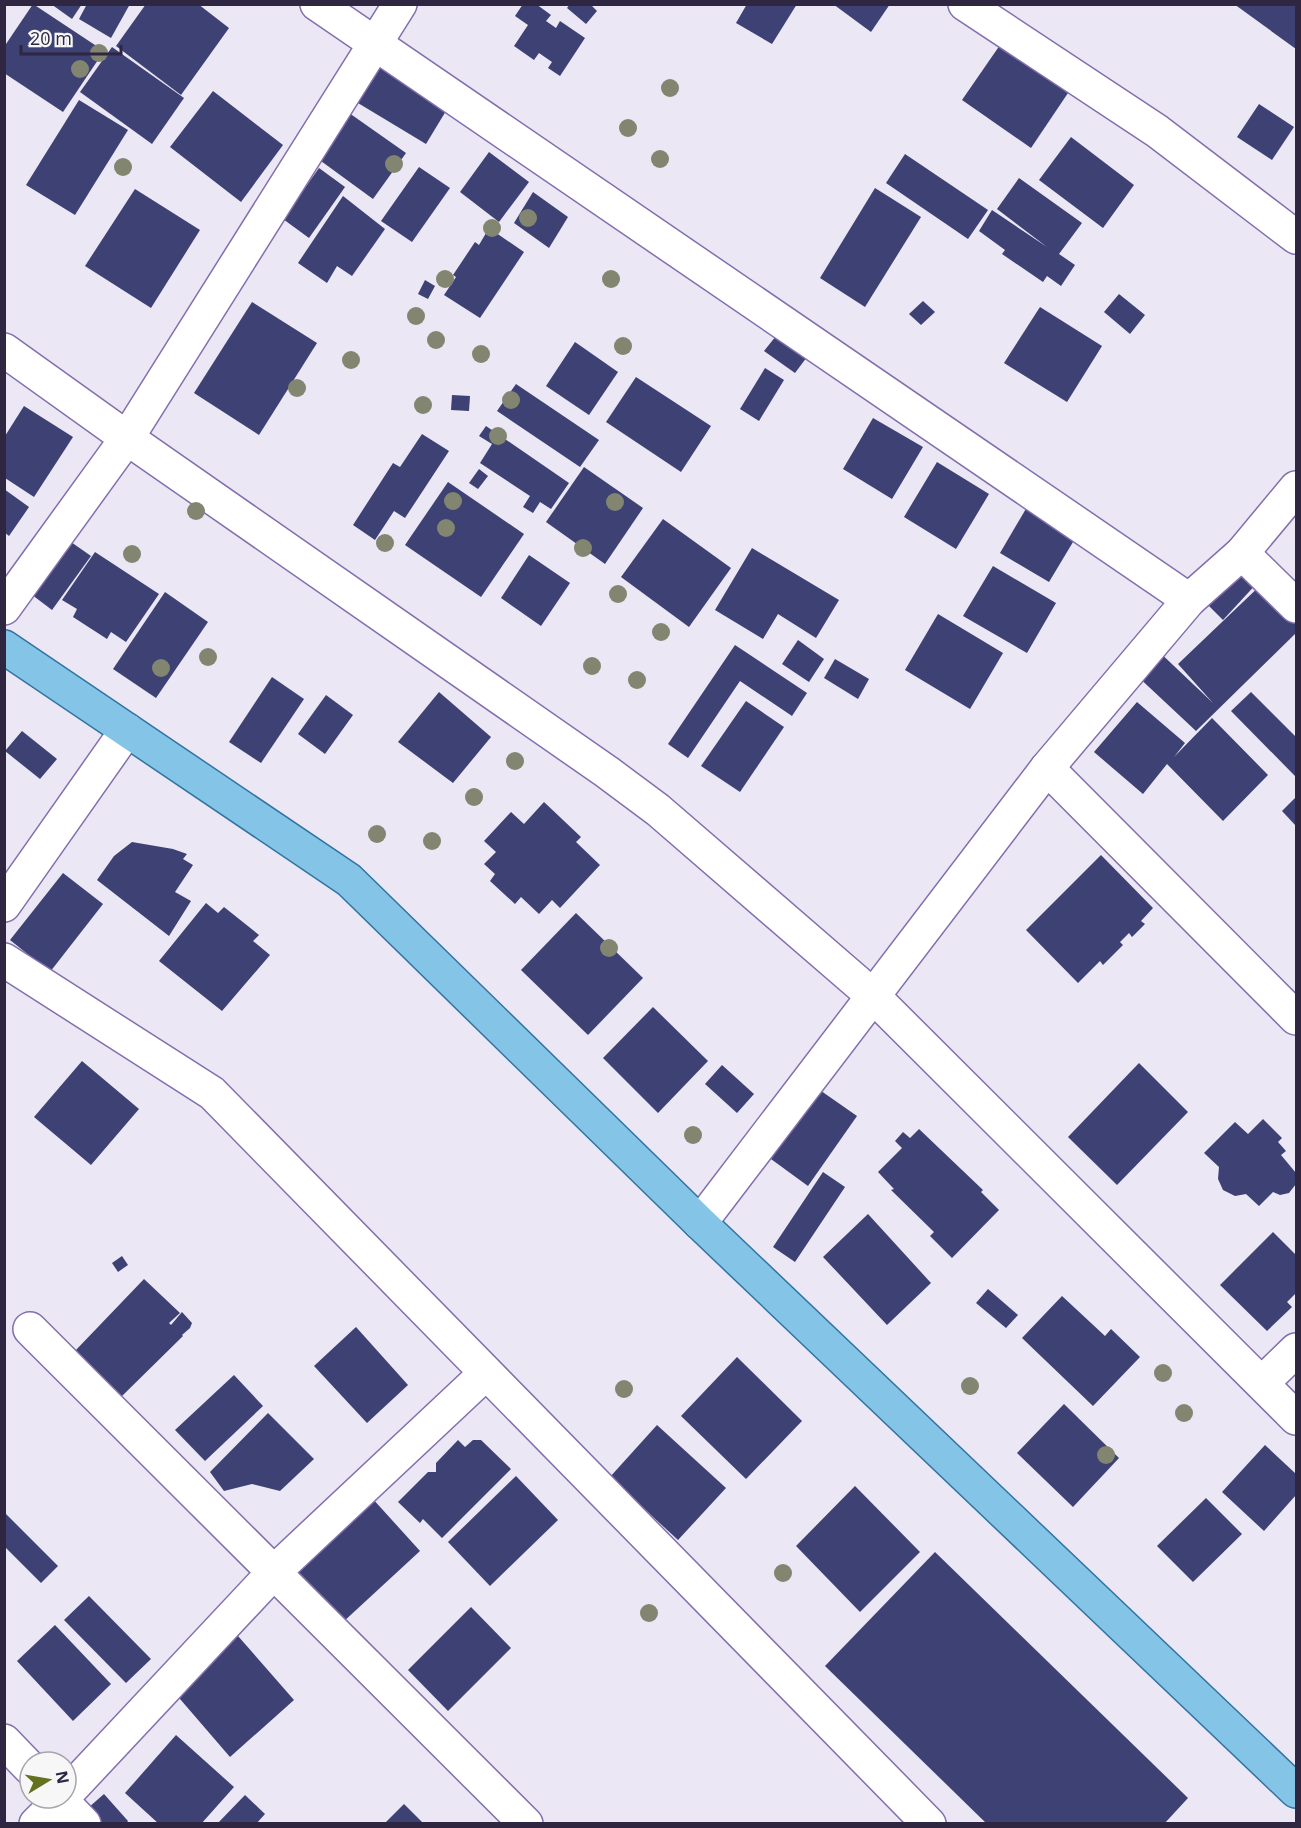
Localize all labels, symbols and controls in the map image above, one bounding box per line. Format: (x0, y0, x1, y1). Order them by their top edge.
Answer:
scale bar (21, 18, 122, 56)
text: 20 m (30, 26, 72, 50)
north arrow (18, 1750, 78, 1810)
text: N (51, 1769, 75, 1786)

